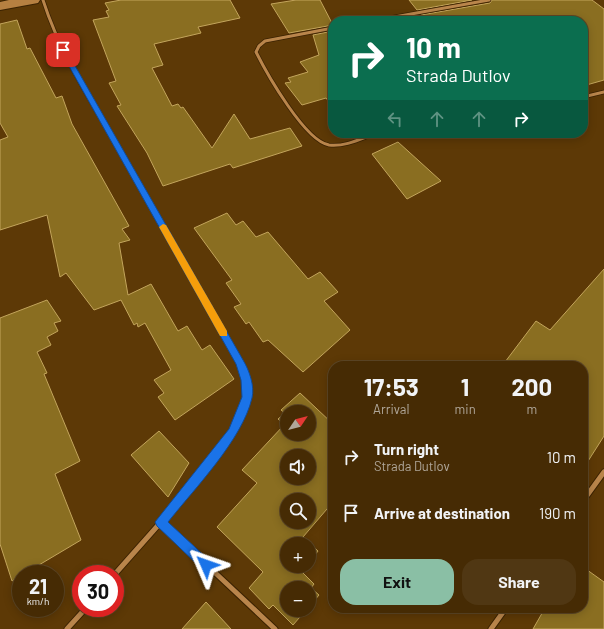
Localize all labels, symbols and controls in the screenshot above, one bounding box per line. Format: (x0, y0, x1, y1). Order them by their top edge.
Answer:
text: 10 m (406, 30, 461, 64)
icon: right (340, 32, 392, 84)
pin (46, 33, 80, 67)
icon: arrive (52, 39, 74, 61)
text: Strada Dutlov (406, 64, 511, 86)
icon: left (384, 108, 406, 130)
icon: ahead (426, 108, 448, 130)
icon: ahead (468, 108, 490, 130)
icon: right (510, 108, 532, 130)
text: 17:53 (364, 372, 419, 401)
text: 1 (461, 372, 469, 401)
text: 200 (511, 372, 552, 401)
text: Arrival (373, 401, 409, 417)
text: min (455, 401, 476, 417)
text: m (526, 401, 537, 417)
north arrow (280, 405, 316, 441)
map controls (280, 405, 316, 617)
text: Turn right (374, 440, 439, 458)
icon: right (340, 446, 362, 468)
text: 10 m (547, 448, 576, 466)
button: sound (280, 449, 316, 485)
text: Strada Dutlov (374, 458, 450, 474)
button: search (280, 493, 316, 529)
icon: arrive (340, 502, 362, 524)
text: Arrive at destination (374, 504, 510, 522)
text: 190 m (539, 504, 576, 522)
button: + (280, 537, 316, 573)
position arrow (185, 544, 227, 586)
button: Exit (340, 559, 454, 605)
button: Share (462, 559, 576, 605)
speed limit sign: 30 (72, 565, 124, 617)
text: 21 (29, 574, 47, 598)
button: − (280, 581, 316, 617)
text: km/h (27, 595, 49, 607)

